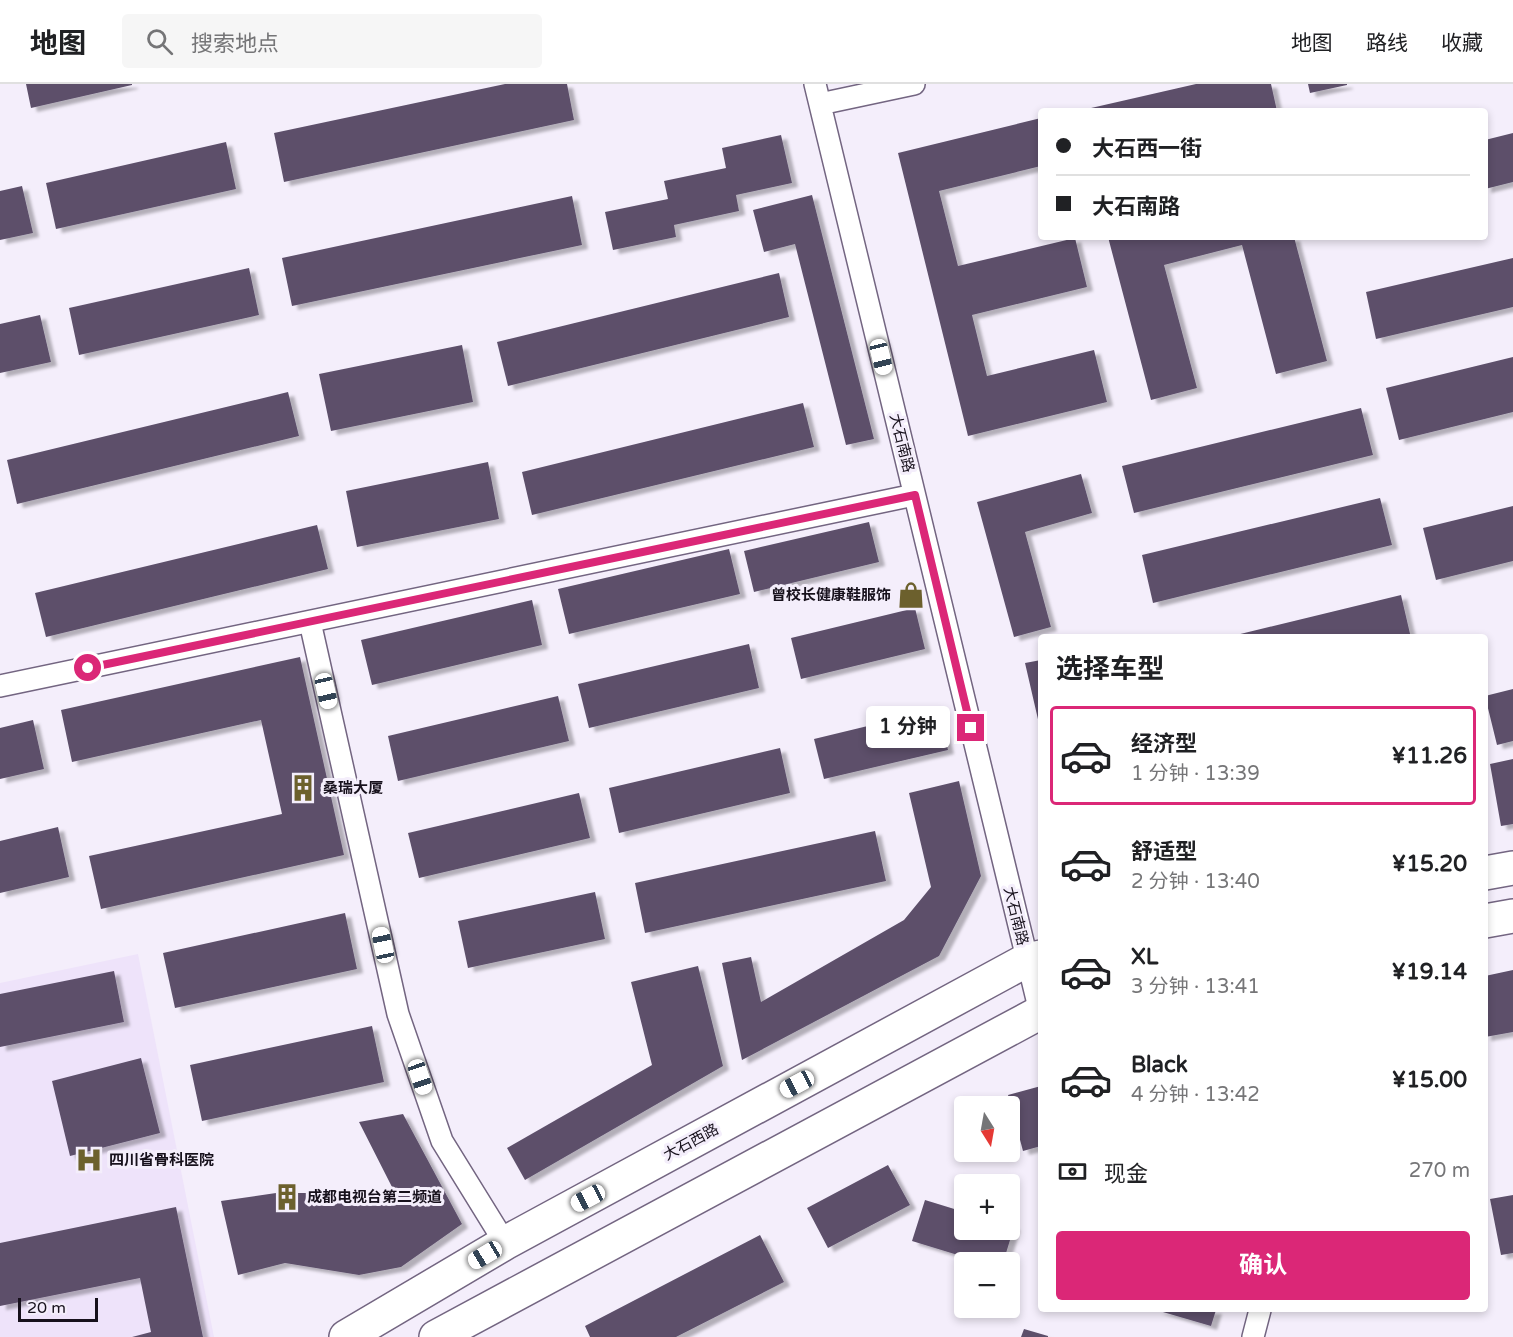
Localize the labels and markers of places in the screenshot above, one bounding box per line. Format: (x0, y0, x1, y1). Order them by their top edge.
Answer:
shop icon: 曾校长健康鞋服饰 (896, 580, 926, 610)
place label: 曾校长健康鞋服饰 (771, 586, 891, 604)
building icon: 桑瑞大厦 (288, 773, 318, 803)
place label: 桑瑞大厦 (323, 779, 383, 797)
hospital icon: 四川省骨科医院 (74, 1145, 104, 1175)
place label: 四川省骨科医院 (109, 1151, 214, 1169)
building icon: 成都电视台第二频道 (272, 1182, 302, 1212)
place label: 成都电视台第二频道 (307, 1188, 442, 1206)

